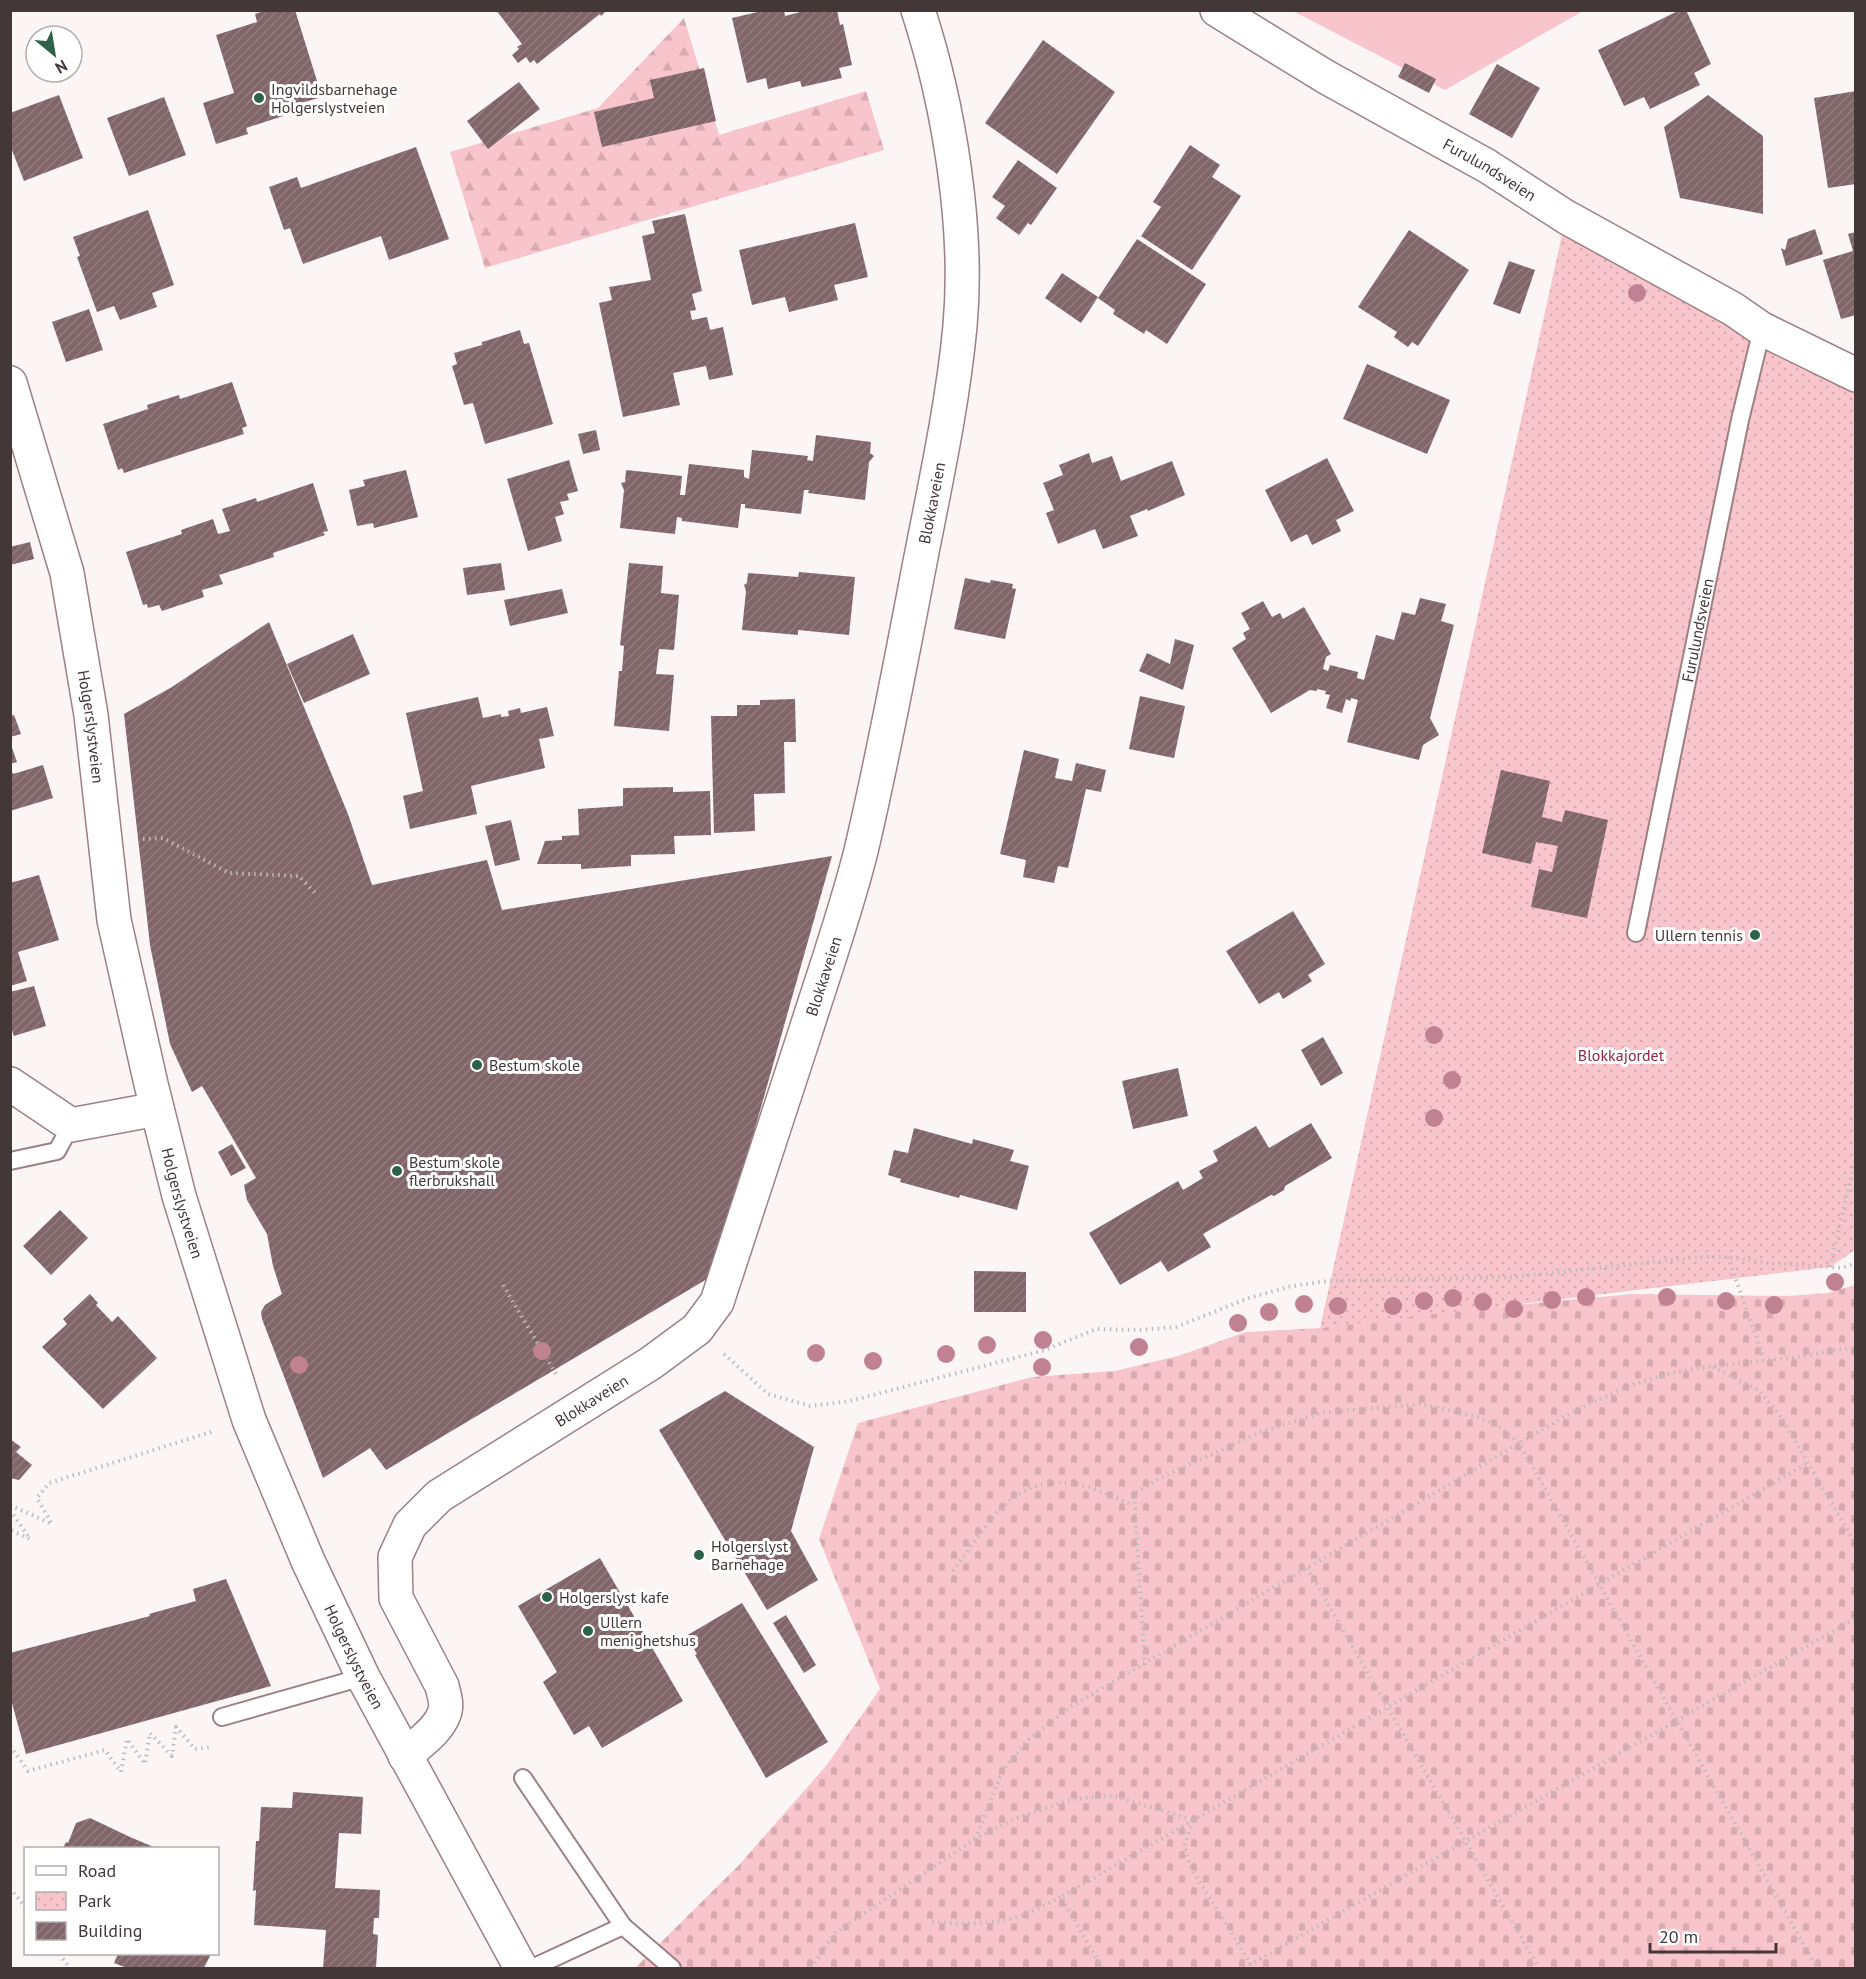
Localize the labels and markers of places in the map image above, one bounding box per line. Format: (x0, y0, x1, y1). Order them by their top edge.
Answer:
place label: Ingvildsbarnehage Holgerslystveien (271, 79, 397, 117)
marker: Ingvildsbarnehage Holgerslystveien (252, 91, 266, 105)
place label: Ullern tennis (1655, 925, 1743, 945)
marker: Ullern tennis (1748, 928, 1762, 942)
place label: Bestum skole (489, 1055, 580, 1075)
marker: Bestum skole (470, 1058, 484, 1072)
place label: Bestum skole flerbrukshall (409, 1152, 500, 1190)
marker: Bestum skole flerbrukshall (390, 1164, 404, 1178)
place label: Holgerslyst Barnehage (711, 1536, 789, 1574)
marker: Holgerslyst Barnehage (692, 1548, 706, 1562)
place label: Holgerslyst kafe (559, 1587, 669, 1607)
marker: Holgerslyst kafe (540, 1590, 554, 1604)
place label: Ullern menighetshus (600, 1612, 696, 1650)
marker: Ullern menighetshus (581, 1624, 595, 1638)

